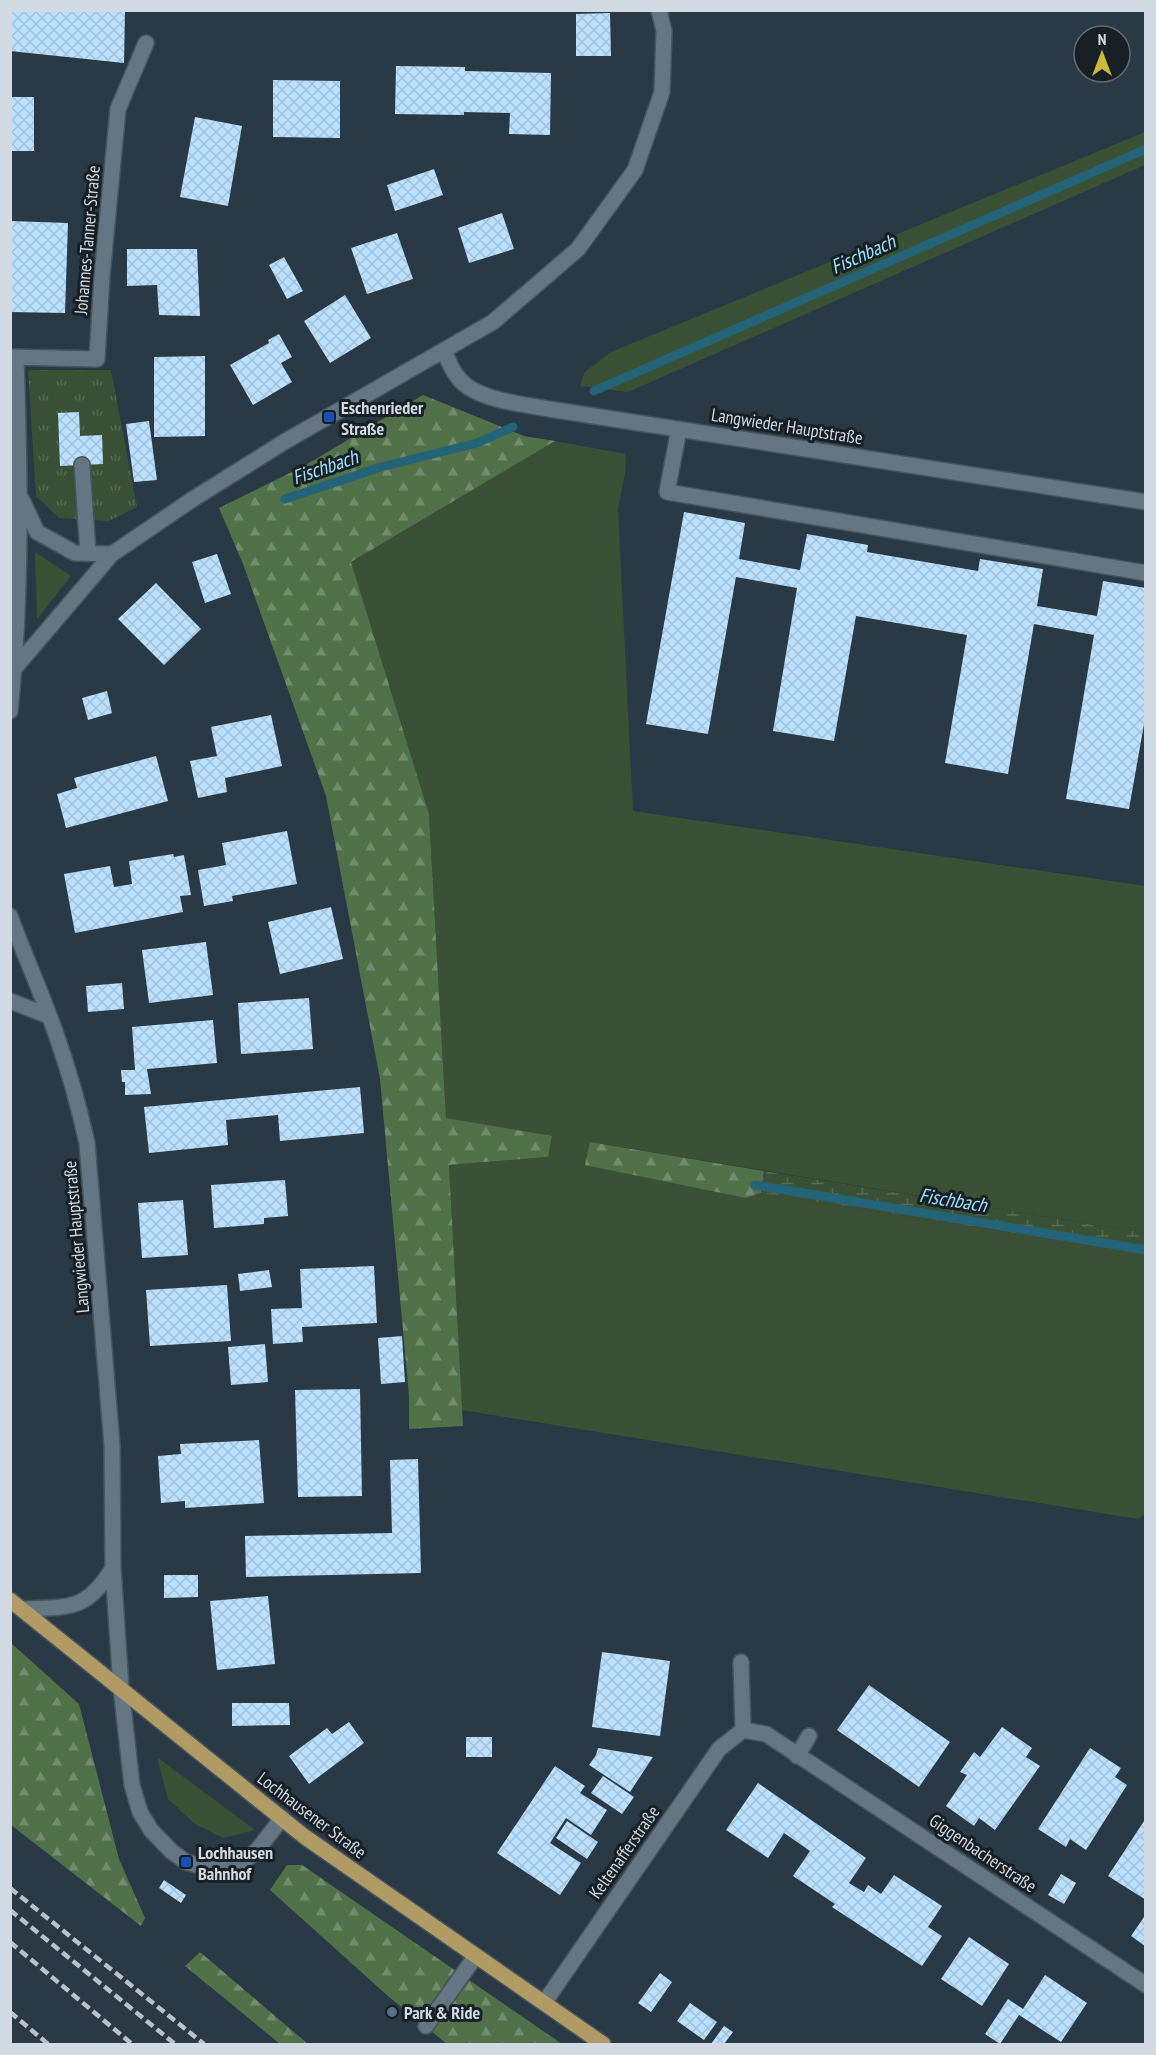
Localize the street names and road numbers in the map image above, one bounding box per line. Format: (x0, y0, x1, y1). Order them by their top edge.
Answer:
street label: Johannes-Tanner-Straße (69, 164, 105, 317)
street label: Langwieder Hauptstraße (710, 403, 864, 449)
street label: Langwieder Hauptstraße (58, 1160, 94, 1314)
street label: Lochhausener Straße (253, 1767, 371, 1863)
street label: Keltenafferstraße (584, 1801, 664, 1903)
street label: Giggenbacherstraße (925, 1809, 1041, 1897)

